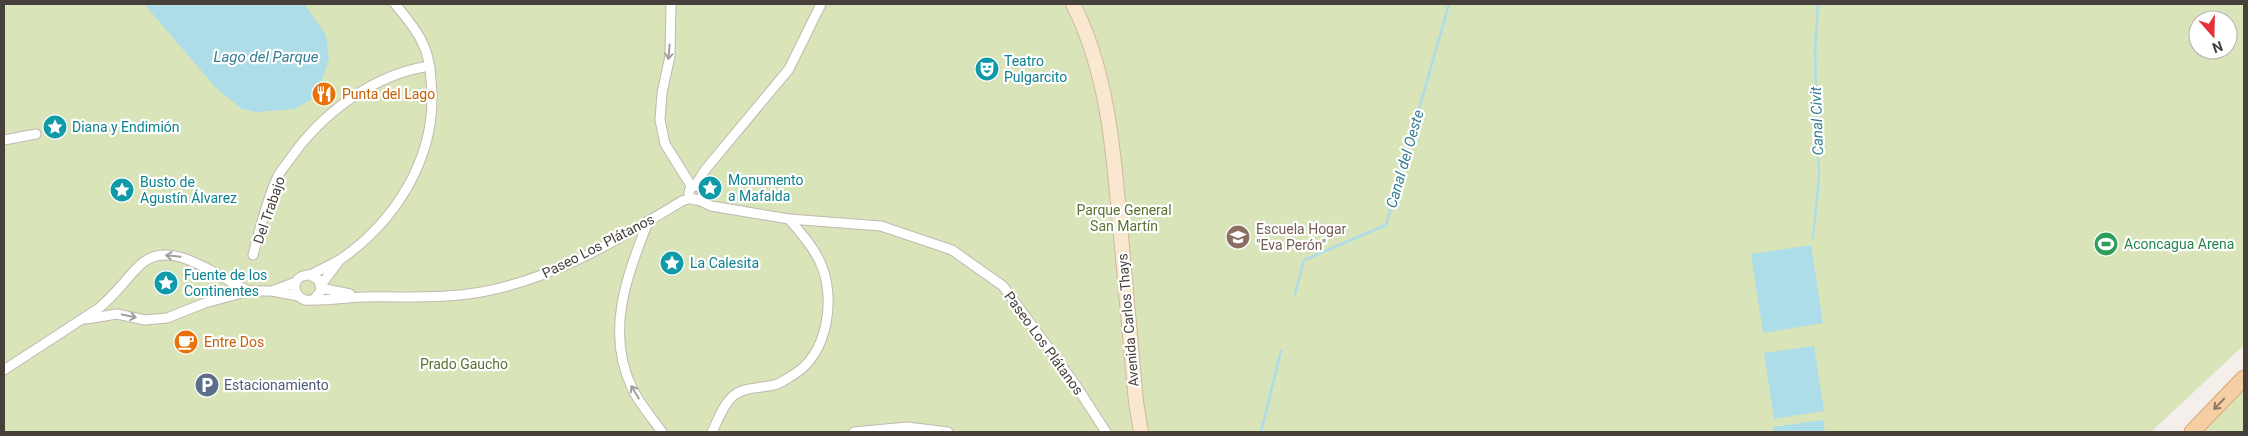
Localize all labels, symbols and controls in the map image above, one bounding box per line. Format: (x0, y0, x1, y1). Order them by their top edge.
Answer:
north arrow (2188, 10, 2238, 60)
text: N (2210, 38, 2225, 56)
one-way arrow (665, 44, 674, 60)
water label: Lago del Parque (214, 48, 319, 66)
place label: Teatro Pulgarcito (1004, 53, 1067, 85)
theatre icon: Teatro Pulgarcito (974, 56, 1000, 82)
restaurant icon: Punta del Lago (311, 81, 337, 107)
place label: Punta del Lago (342, 86, 435, 102)
water label: Canal Civit (1807, 86, 1827, 156)
water label: Canal del Oeste (1382, 108, 1428, 210)
place icon: Diana y Endimión (42, 114, 68, 140)
place label: Diana y Endimión (72, 119, 180, 135)
place label: Monumento a Mafalda (728, 172, 804, 204)
place label: Busto de Agustín Álvarez (140, 174, 237, 206)
street label: Del Trabajo (250, 174, 288, 246)
place icon: Monumento a Mafalda (697, 175, 723, 201)
place icon: Busto de Agustín Álvarez (109, 177, 135, 203)
park label: Parque General San Martín (1076, 202, 1172, 234)
street label: Paseo Los Plátanos (539, 211, 657, 281)
place label: Escuela Hogar "Eva Perón" (1256, 221, 1347, 253)
school or university icon: Escuela Hogar "Eva Perón" (1225, 224, 1251, 250)
sports icon: Aconcagua Arena (2093, 231, 2119, 257)
place label: Aconcagua Arena (2124, 236, 2234, 252)
place icon: La Calesita (659, 250, 685, 276)
one-way arrow (166, 251, 182, 261)
street label: Avenida Carlos Thays (1114, 253, 1142, 387)
place label: La Calesita (690, 255, 759, 271)
place label: Fuente de los Continentes (184, 267, 267, 299)
place icon: Fuente de los Continentes (153, 270, 179, 296)
street label: Paseo Los Plátanos (1001, 288, 1087, 398)
one-way arrow (120, 312, 136, 321)
cafe icon: Entre Dos (173, 329, 199, 355)
place label: Entre Dos (204, 334, 264, 350)
park label: Prado Gaucho (420, 356, 508, 372)
parking icon: Estacionamiento (194, 372, 220, 398)
place label: Estacionamiento (224, 377, 329, 393)
one-way arrow (629, 385, 639, 399)
one-way arrow (2213, 398, 2225, 411)

